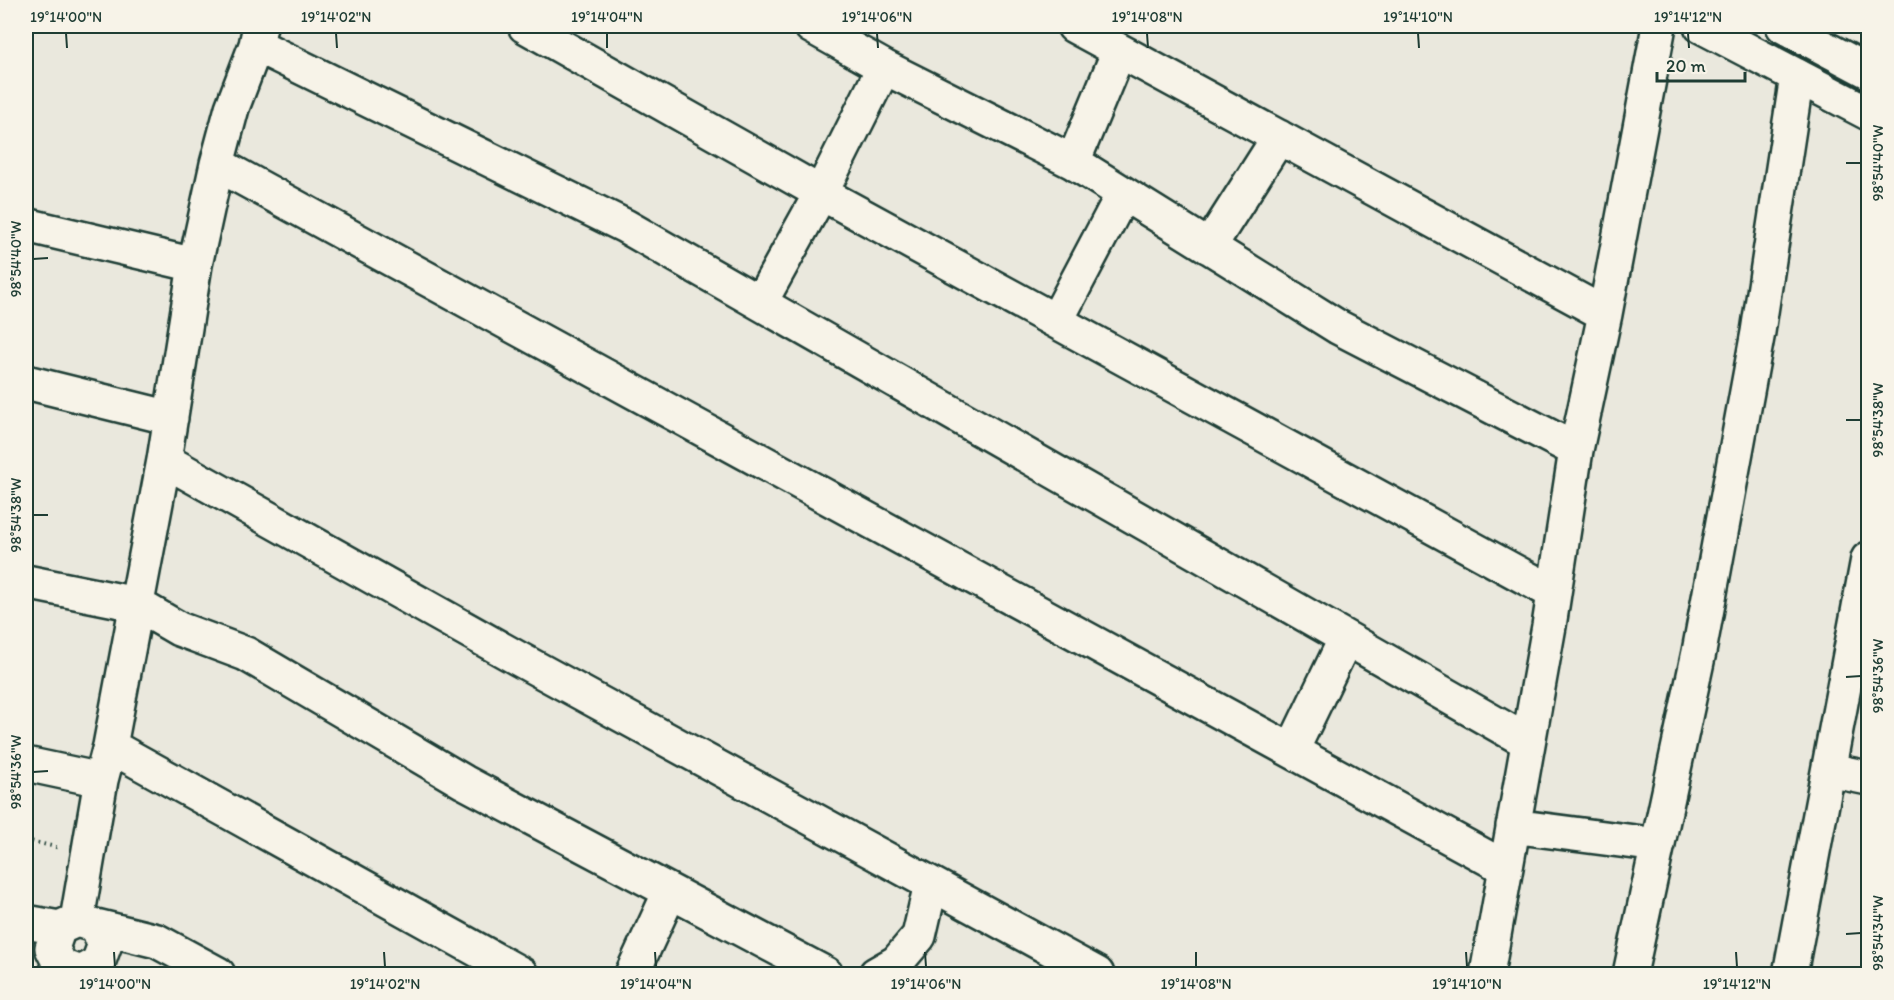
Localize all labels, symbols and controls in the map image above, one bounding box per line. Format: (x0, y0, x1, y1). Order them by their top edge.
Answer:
text: 19°14'00"N (30, 8, 102, 26)
text: 19°14'02"N (301, 8, 371, 26)
text: 19°14'04"N (571, 8, 643, 26)
text: 19°14'06"N (842, 8, 912, 26)
text: 19°14'08"N (1111, 8, 1183, 26)
text: 19°14'10"N (1383, 8, 1453, 26)
text: 19°14'12"N (1654, 8, 1722, 26)
scale bar (1657, 45, 1746, 83)
text: 20 m (1666, 55, 1706, 77)
text: 98°54'40"W (1869, 124, 1887, 201)
text: 98°54'40"W (7, 220, 25, 297)
text: 98°54'38"W (1869, 382, 1887, 457)
text: 98°54'38"W (7, 477, 25, 552)
text: 98°54'36"W (1869, 639, 1887, 713)
text: 98°54'36"W (7, 735, 25, 809)
text: 98°54'34"W (1869, 895, 1887, 971)
text: 19°14'00"N (79, 975, 151, 993)
text: 19°14'02"N (350, 975, 420, 993)
text: 19°14'04"N (620, 975, 692, 993)
text: 19°14'06"N (891, 975, 961, 993)
text: 19°14'08"N (1160, 975, 1232, 993)
text: 19°14'10"N (1432, 975, 1502, 993)
text: 19°14'12"N (1703, 975, 1771, 993)

